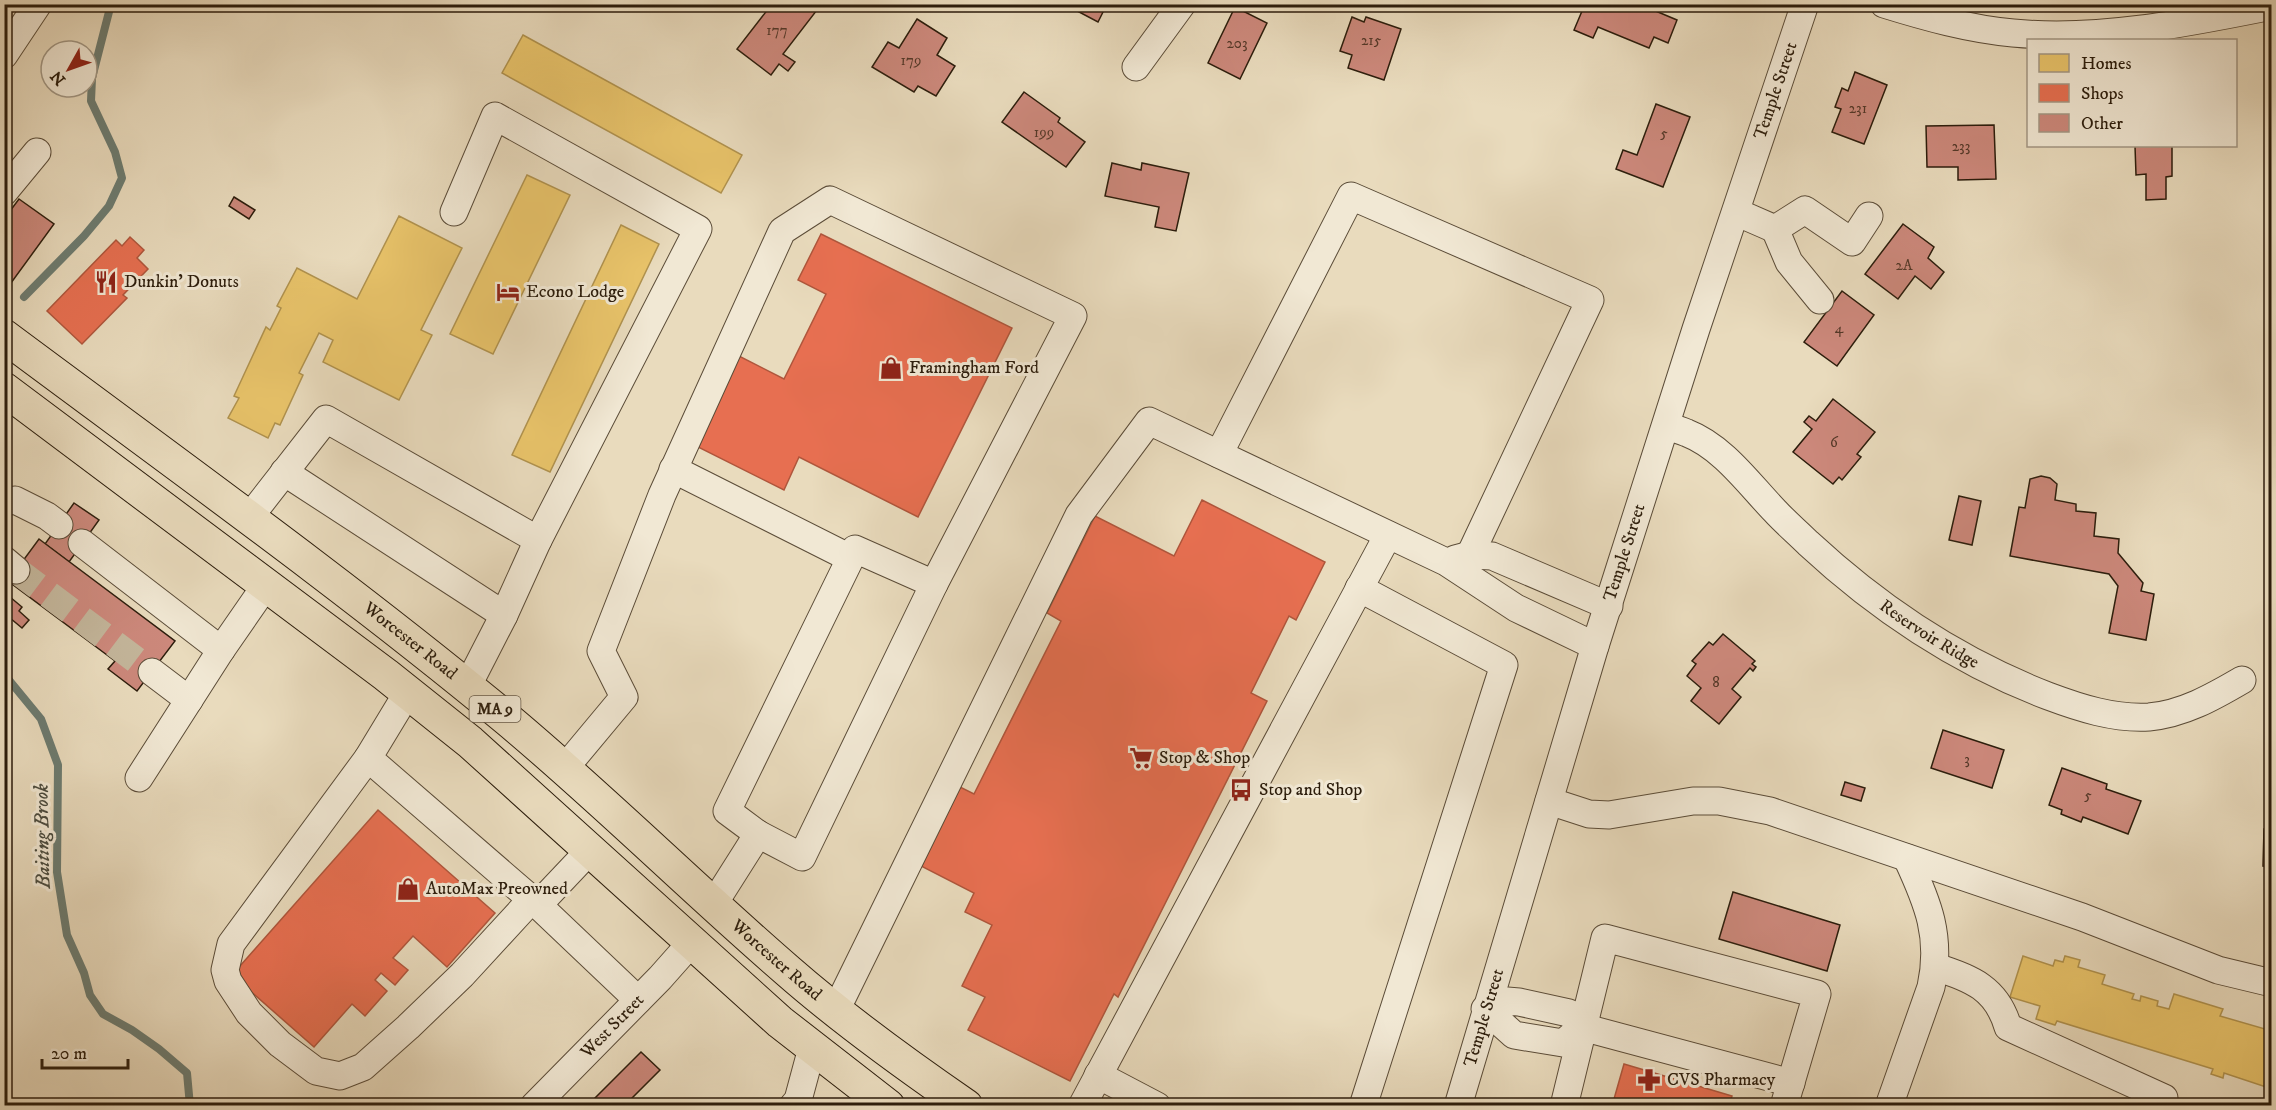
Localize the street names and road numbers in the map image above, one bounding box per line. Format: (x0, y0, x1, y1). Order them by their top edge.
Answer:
street label: Temple Street (1749, 39, 1802, 142)
street label: Temple Street (1599, 501, 1651, 604)
street label: Reservoir Ridge (1875, 595, 1983, 674)
street label: Worcester Road (358, 597, 461, 685)
road number: MA 9 (470, 696, 520, 722)
street label: Worcester Road (726, 914, 826, 1006)
street label: Temple Street (1459, 966, 1509, 1069)
street label: West Street (576, 989, 649, 1064)

